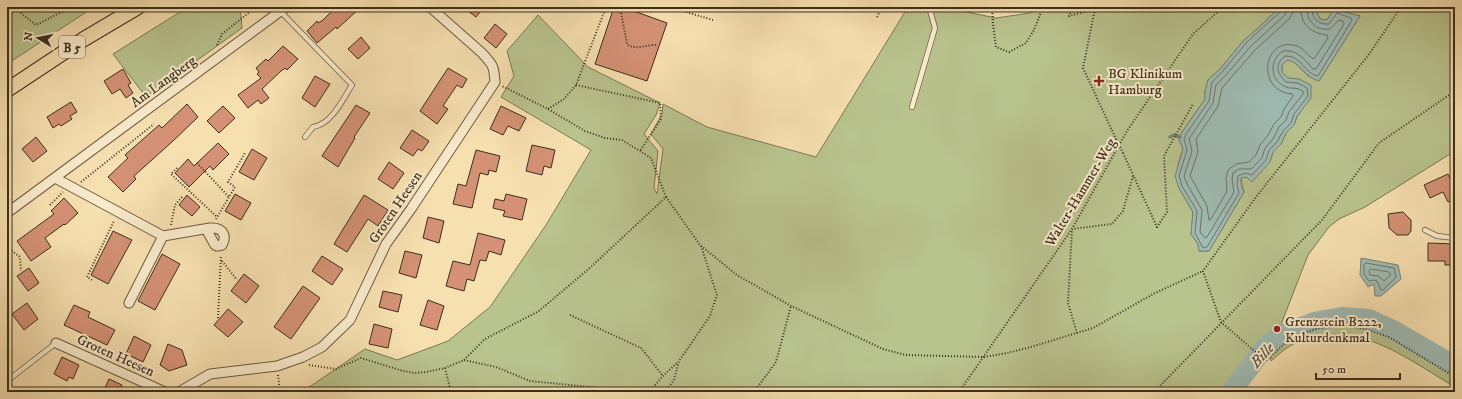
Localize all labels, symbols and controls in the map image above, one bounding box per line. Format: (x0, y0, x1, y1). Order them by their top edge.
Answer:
north arrow (18, 18, 58, 58)
text: N (21, 31, 37, 42)
road number: B 5 (59, 36, 85, 58)
street label: Am Langberg (127, 52, 200, 112)
place label: BG Klinikum Hamburg (1108, 65, 1183, 99)
marker: BG Klinikum Hamburg (1093, 75, 1105, 87)
street label: Walter-Hammer-Weg (1041, 135, 1120, 251)
street label: Groten Heesen (365, 167, 427, 247)
place label: Grenzstein B222, Kulturdenkmal (1285, 313, 1382, 347)
marker: Grenzstein B222, Kulturdenkmal (1272, 324, 1282, 334)
street label: Groten Heesen (74, 331, 158, 381)
water label: Bille (1246, 338, 1279, 372)
scale bar (1316, 355, 1400, 381)
text: 50 m (1322, 362, 1346, 377)

